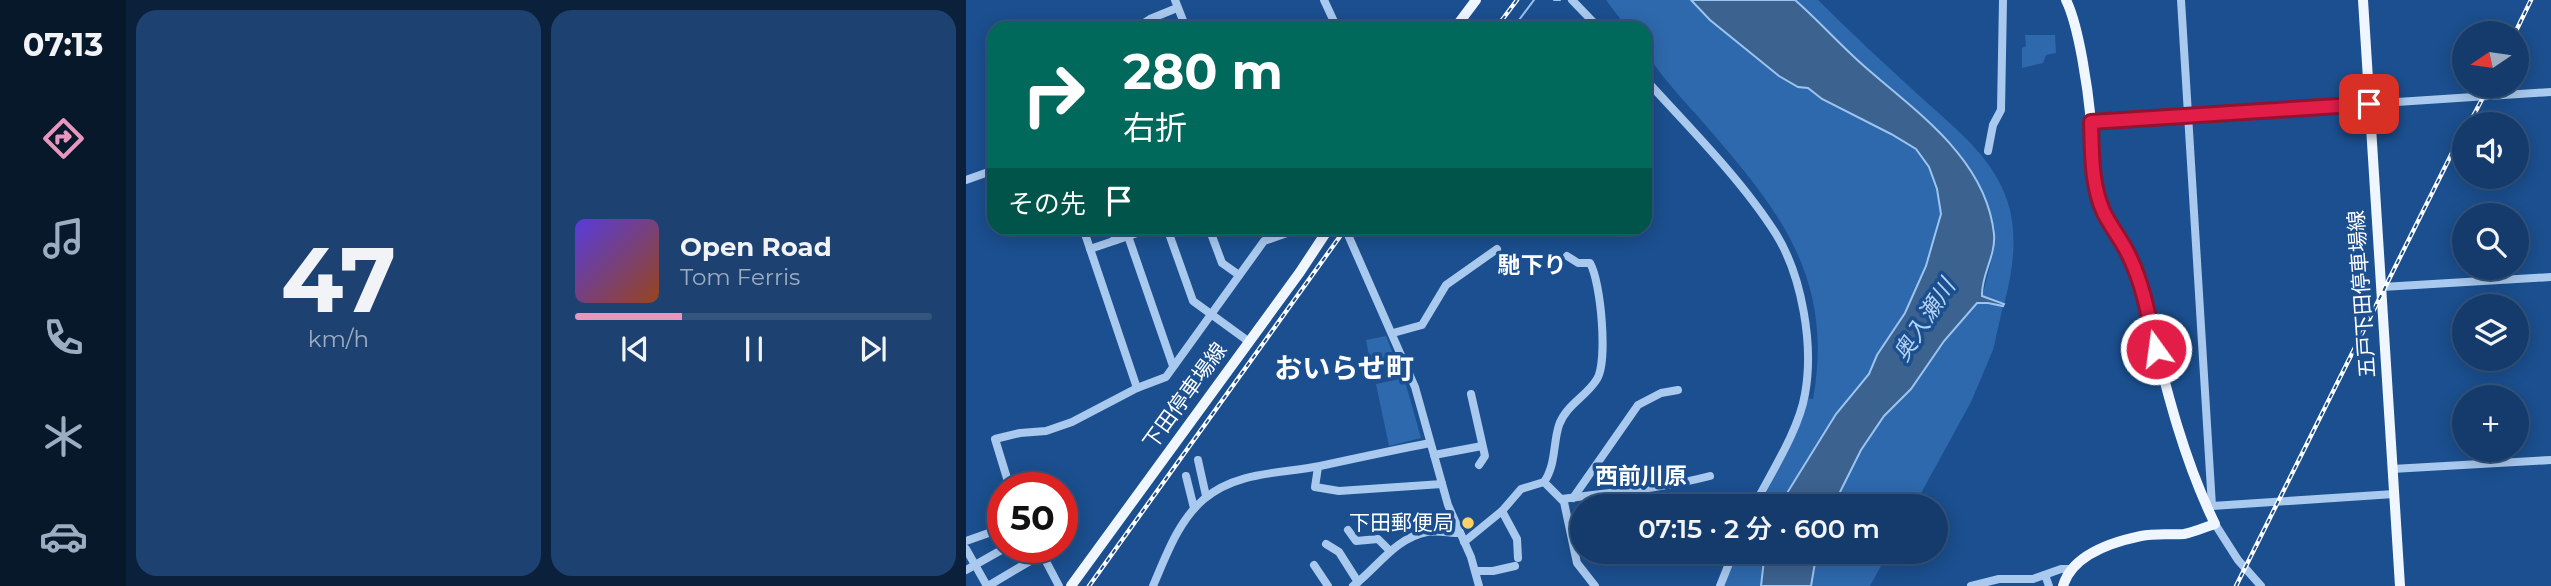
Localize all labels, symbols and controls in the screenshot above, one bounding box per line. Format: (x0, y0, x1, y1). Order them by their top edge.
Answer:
north arrow (2452, 21, 2529, 98)
map controls (2452, 21, 2529, 462)
text: 07:13 (23, 25, 103, 64)
text: 280 m (1123, 42, 1283, 101)
icon: right (1008, 49, 1099, 140)
pin (2339, 74, 2399, 134)
icon: arrive (2350, 85, 2388, 123)
text: 右折 (1123, 108, 1187, 147)
button: sound (2452, 112, 2529, 189)
icon: directions (39, 114, 88, 163)
icon: arrive (1100, 182, 1138, 220)
text: その先 (1008, 188, 1086, 220)
button: search (2452, 203, 2529, 280)
street label: 五戸下田停車場線 (2343, 209, 2380, 379)
icon: music (39, 214, 88, 263)
text: 47 (281, 224, 396, 335)
text: Open Road (680, 231, 832, 263)
district label: 馳下り (1498, 251, 1567, 279)
text: Tom Ferris (680, 263, 800, 291)
water label: 奥入瀬川 (1887, 271, 1962, 366)
button: layers (2452, 294, 2529, 371)
position arrow (2119, 312, 2193, 386)
icon: phone (39, 313, 88, 362)
text: km/h (308, 325, 369, 353)
icon: previous (616, 330, 654, 368)
icon: pause (735, 330, 773, 368)
icon: next (854, 330, 892, 368)
street label: 下田停車場線 (1137, 337, 1232, 454)
district label: おいらせ町 (1274, 351, 1414, 385)
button: + (2452, 385, 2529, 462)
icon: climate (39, 412, 88, 461)
district label: 西前川原 (1595, 462, 1687, 490)
speed limit sign: 50 (987, 472, 1078, 563)
place label: 下田郵便局 (1349, 510, 1454, 535)
icon: car (39, 512, 88, 561)
text: 07:15 · 2 分 · 600 m (1638, 513, 1880, 545)
marker: 下田郵便局 (1460, 515, 1476, 531)

